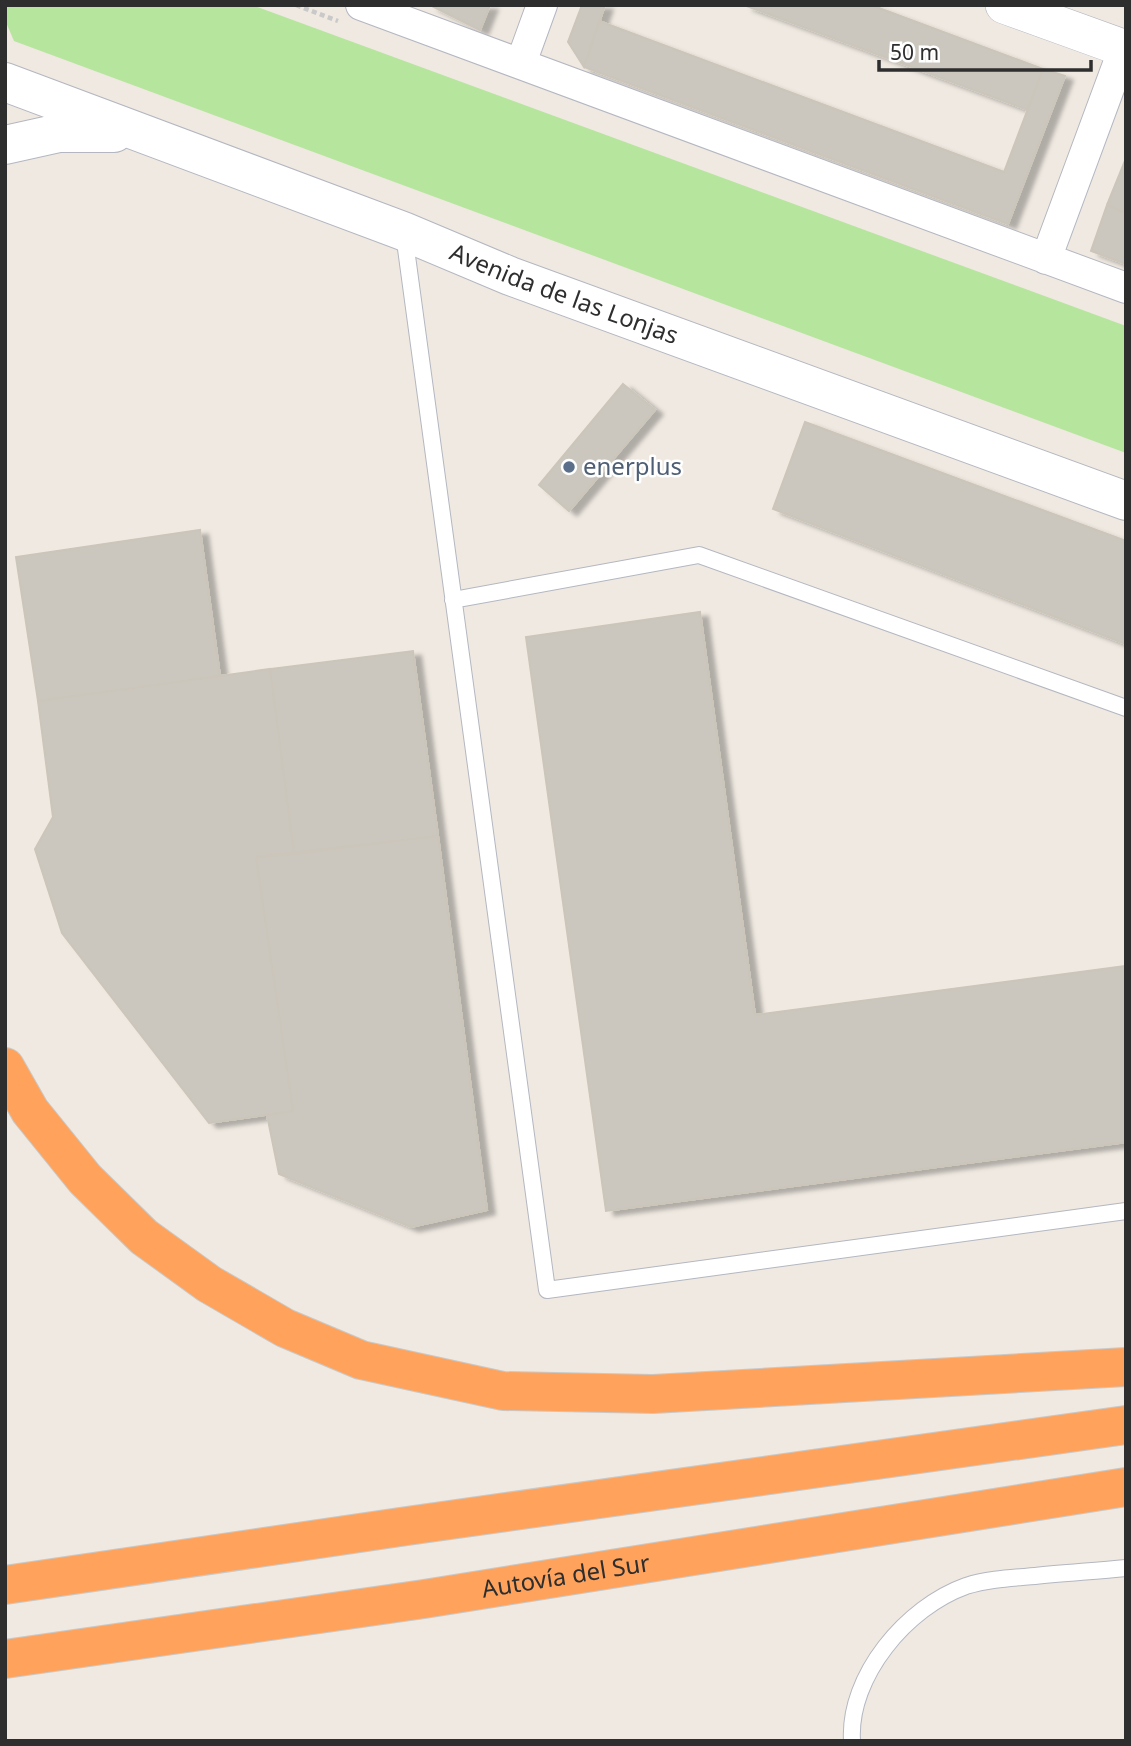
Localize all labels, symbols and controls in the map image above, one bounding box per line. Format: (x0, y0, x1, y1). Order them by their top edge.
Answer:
scale bar (879, 28, 1091, 72)
text: 50 m (890, 38, 939, 66)
street label: Avenida de las Lonjas (445, 235, 683, 351)
place label: enerplus (583, 449, 682, 482)
marker: enerplus (561, 459, 577, 475)
street label: Autovía del Sur (479, 1545, 652, 1605)

